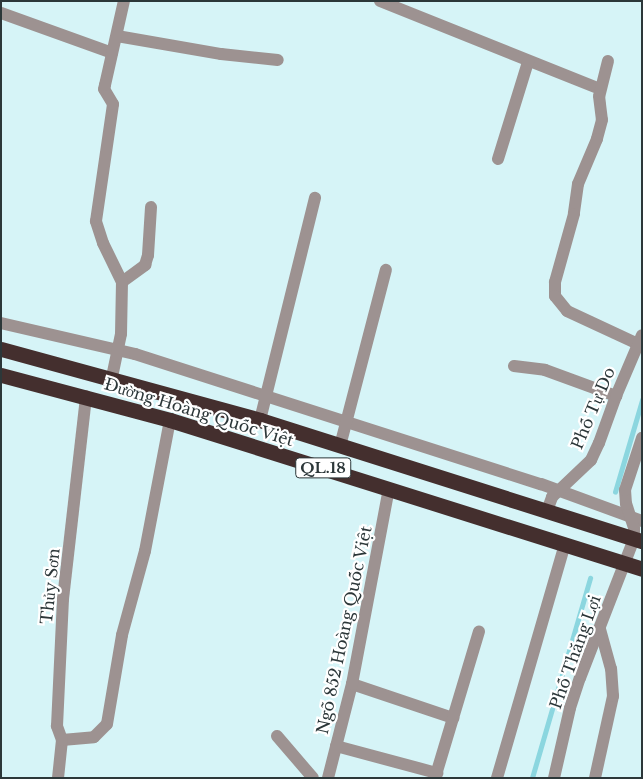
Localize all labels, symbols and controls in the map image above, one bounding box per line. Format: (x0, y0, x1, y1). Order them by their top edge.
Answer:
street label: Phố Tự Do (567, 364, 619, 452)
street label: Đường Hoàng Quốc Việt (102, 374, 296, 450)
road number: QL.18 (294, 456, 352, 480)
street label: Ngõ 852 Hoàng Quốc Việt (312, 524, 376, 736)
street label: Thủy Sơn (36, 547, 64, 625)
street label: Phố Thắng Lợi (545, 592, 605, 712)

